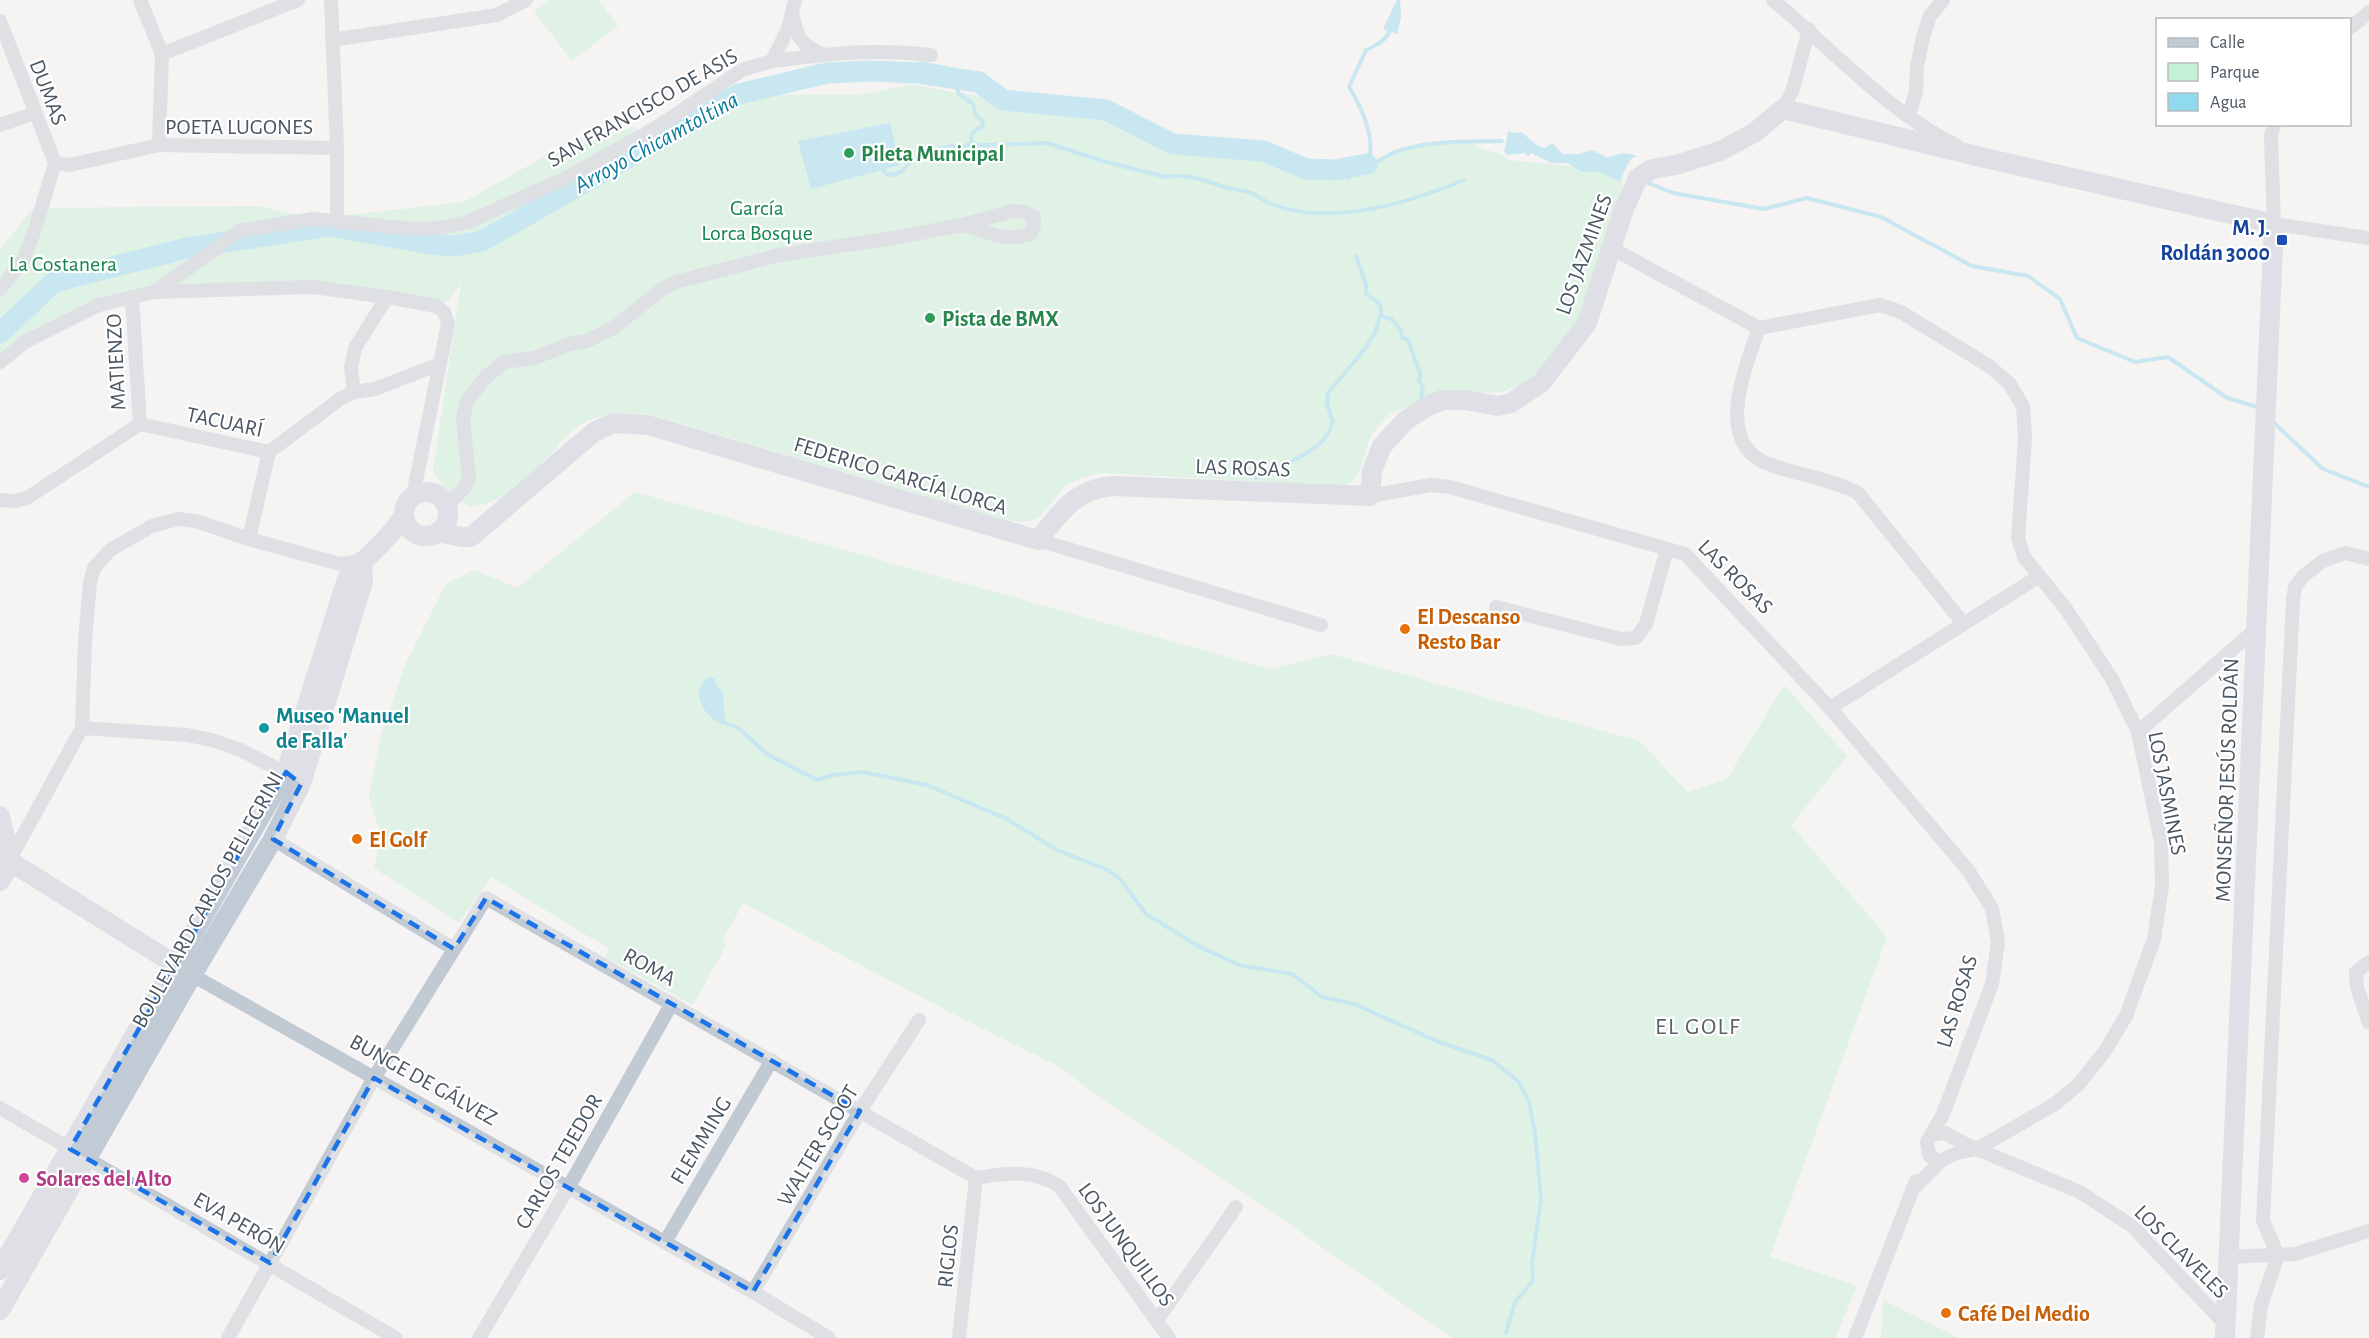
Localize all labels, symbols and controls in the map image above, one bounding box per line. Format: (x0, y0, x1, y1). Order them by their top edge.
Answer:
legend (2156, 18, 2351, 126)
text: Calle (2210, 34, 2245, 52)
street label: SAN FRANCISCO DE ASIS (544, 44, 741, 171)
street label: DUMAS (26, 56, 71, 128)
text: Parque (2210, 64, 2259, 82)
water label: Arroyo Chicamtoltina (569, 88, 743, 198)
text: Agua (2210, 94, 2247, 112)
street label: POETA LUGONES (165, 116, 313, 138)
place label: Pileta Municipal (861, 143, 1004, 165)
marker: Pileta Municipal (842, 146, 856, 160)
street label: LOS JAZMINES (1552, 191, 1616, 318)
park label: García Lorca Bosque (701, 197, 813, 244)
place label: M. J. Roldán 3000 (2160, 217, 2270, 264)
marker: M. J. Roldán 3000 (2275, 233, 2289, 247)
park label: La Costanera (9, 253, 117, 275)
place label: Pista de BMX (942, 308, 1059, 330)
marker: Pista de BMX (923, 311, 937, 325)
street label: MATIENZO (102, 313, 130, 411)
street label: TACUARÍ (185, 402, 265, 441)
street label: FEDERICO GARCÍA LORCA (791, 432, 1011, 519)
street label: LAS ROSAS (1195, 455, 1291, 481)
street label: LAS ROSAS (1694, 535, 1777, 618)
place label: El Descanso Resto Bar (1417, 606, 1520, 653)
marker: El Descanso Resto Bar (1398, 622, 1412, 636)
street label: MONSEÑOR JESÚS ROLDÁN (2211, 658, 2242, 902)
place label: Museo 'Manuel de Falla' (276, 705, 409, 752)
marker: Museo 'Manuel de Falla' (257, 721, 271, 735)
street label: LOS JASMINES (2144, 729, 2190, 857)
street label: BOULEVARD CARLOS PELLEGRINI (128, 768, 288, 1031)
place label: El Golf (369, 829, 428, 851)
marker: El Golf (350, 832, 364, 846)
street label: ROMA (620, 944, 680, 990)
street label: LAS ROSAS (1933, 952, 1981, 1050)
district label: EL GOLF (1655, 1015, 1741, 1039)
street label: BUNGE DE GÁLVEZ (346, 1029, 501, 1129)
street label: WALTER SCOOT (773, 1081, 863, 1210)
street label: CARLOS TEJEDOR (511, 1090, 606, 1233)
street label: FLEMMING (666, 1093, 735, 1188)
place label: Solares del Alto (36, 1168, 172, 1190)
marker: Solares del Alto (17, 1171, 31, 1185)
street label: LOS JUNQUILLOS (1074, 1179, 1178, 1311)
street label: EVA PERÓN (190, 1187, 290, 1258)
street label: LOS CLAVELES (2130, 1201, 2232, 1303)
street label: RIGLOS (934, 1223, 962, 1289)
place label: Café Del Medio (1958, 1303, 2090, 1325)
marker: Café Del Medio (1939, 1306, 1953, 1320)

